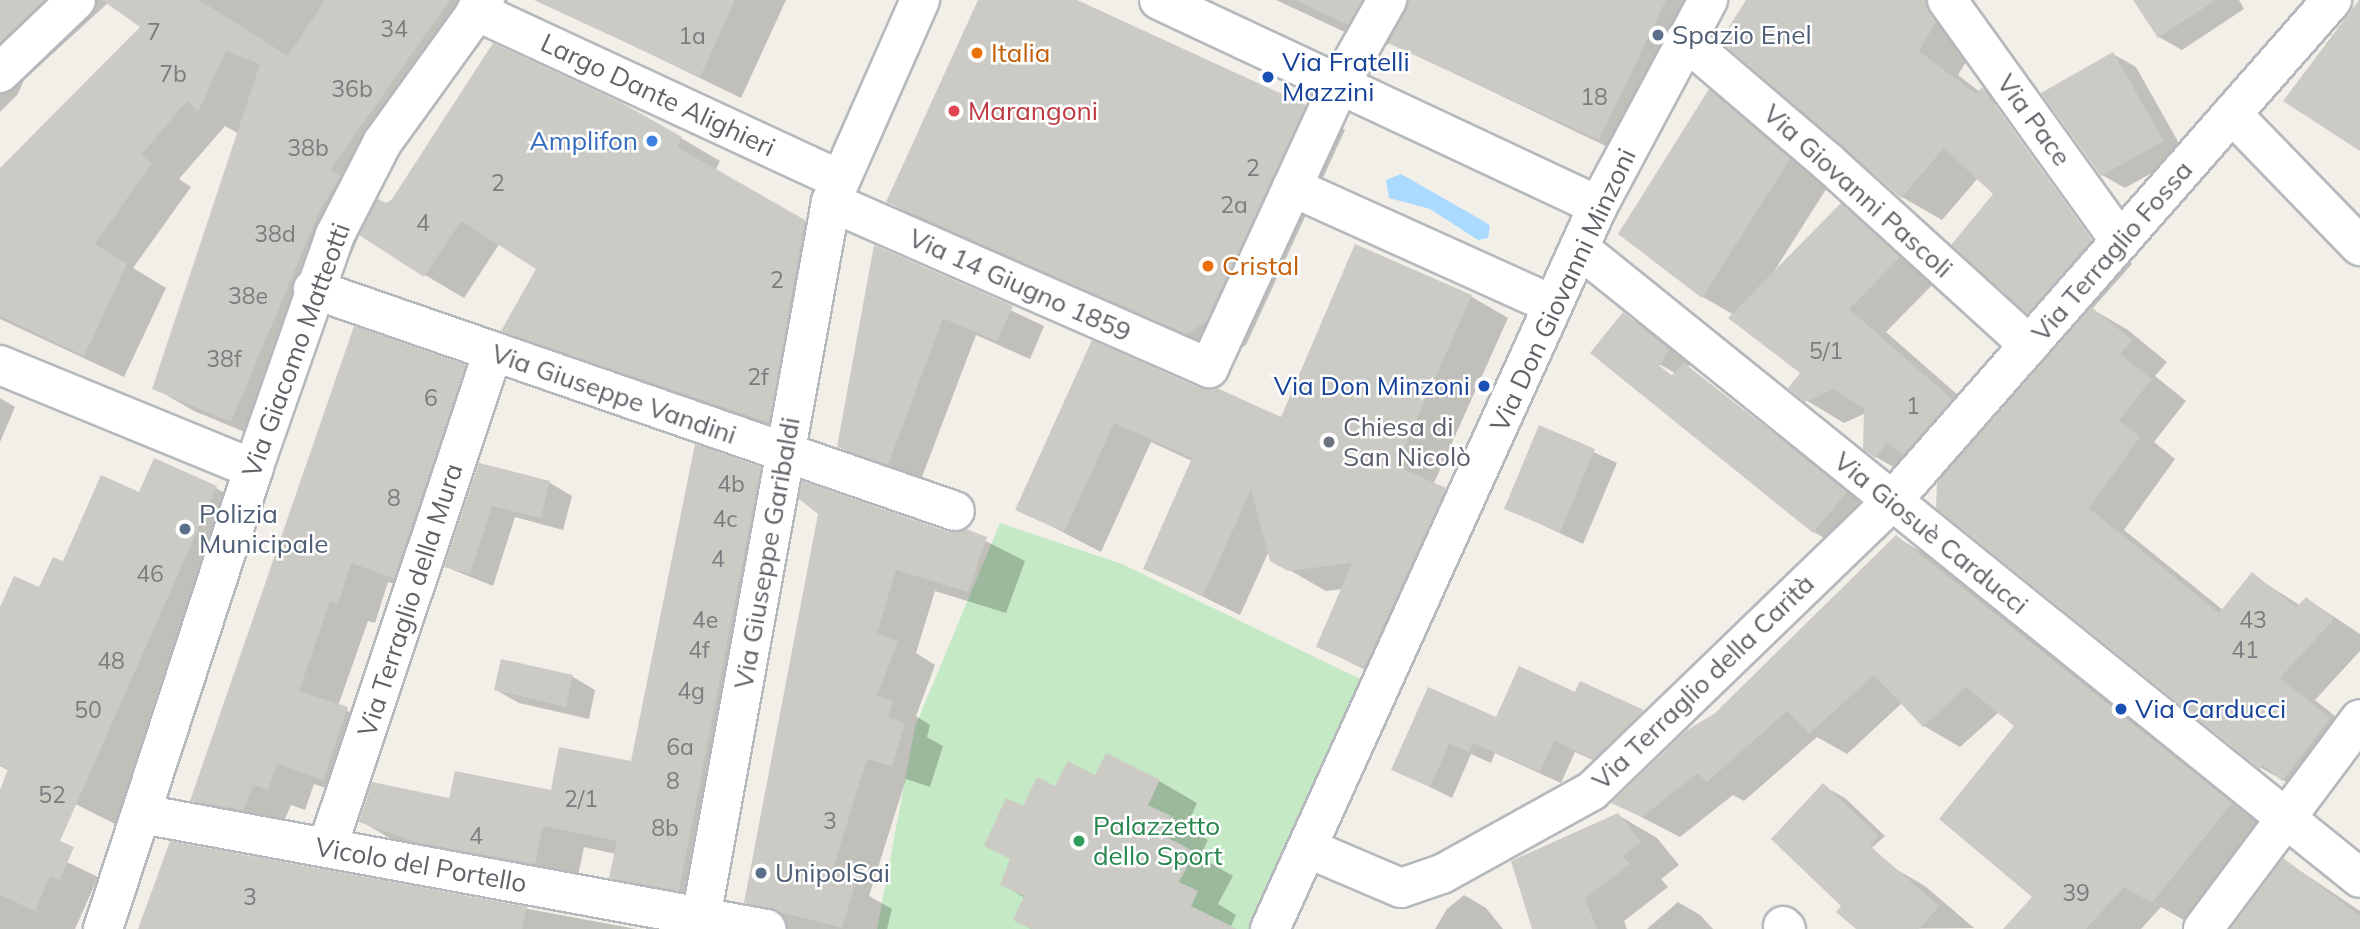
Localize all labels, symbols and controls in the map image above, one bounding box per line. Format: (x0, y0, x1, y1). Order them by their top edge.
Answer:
house number: 34 (380, 15, 408, 43)
house number: 7 (147, 18, 161, 46)
place label: Spazio Enel (1672, 19, 1812, 51)
house number: 1a (678, 22, 706, 50)
street label: Largo Dante Alighieri (536, 27, 780, 163)
marker: Spazio Enel (1650, 27, 1666, 43)
place label: Italia (991, 37, 1050, 69)
marker: Italia (969, 45, 985, 61)
place label: Via Fratelli Mazzini (1282, 46, 1410, 108)
house number: 7b (159, 60, 187, 88)
street label: Via Pace (1990, 68, 2078, 172)
marker: Via Fratelli Mazzini (1260, 69, 1276, 85)
house number: 36b (331, 75, 373, 103)
house number: 18 (1580, 83, 1608, 111)
place label: Marangoni (968, 95, 1098, 127)
street label: Via Giovanni Pascoli (1757, 98, 1959, 284)
marker: Marangoni (946, 103, 962, 119)
place label: Amplifon (530, 125, 638, 157)
marker: Amplifon (644, 133, 660, 149)
house number: 38b (287, 134, 329, 162)
street label: Via Don Giovanni Minzoni (1484, 144, 1642, 436)
house number: 2 (1246, 154, 1260, 182)
street label: Via Terraglio Fossa (2025, 154, 2199, 348)
house number: 2 (491, 169, 505, 197)
house number: 2a (1220, 191, 1248, 219)
house number: 4 (416, 209, 430, 237)
street label: Via Giacomo Matteotti (236, 219, 356, 481)
house number: 38d (254, 220, 296, 248)
street label: Via 14 Giugno 1859 (904, 222, 1136, 348)
place label: Cristal (1222, 250, 1299, 282)
marker: Cristal (1200, 258, 1216, 274)
house number: 2 (770, 266, 784, 294)
house number: 38e (228, 282, 268, 310)
street label: Via Giuseppe Vandini (488, 337, 740, 451)
house number: 5/1 (1809, 337, 1843, 365)
house number: 38f (206, 345, 242, 373)
house number: 2f (747, 363, 769, 391)
place label: Via Don Minzoni (1274, 370, 1470, 402)
marker: Via Don Minzoni (1476, 378, 1492, 394)
house number: 6 (424, 384, 438, 412)
house number: 1 (1906, 392, 1920, 420)
place label: Chiesa di San Nicolò (1343, 411, 1471, 472)
street label: Via Giuseppe Garibaldi (728, 415, 806, 691)
marker: Chiesa di San Nicolò (1321, 434, 1337, 450)
street label: Via Giosuè Carducci (1828, 445, 2034, 621)
street label: Via Terraglio della Mura (351, 459, 469, 741)
house number: 4b (717, 470, 745, 498)
house number: 8 (387, 484, 401, 512)
place label: Polizia Municipale (199, 498, 328, 560)
house number: 4c (712, 505, 738, 533)
marker: Polizia Municipale (177, 521, 193, 537)
house number: 4 (711, 545, 725, 573)
house number: 46 (136, 560, 164, 588)
street label: Via Terraglio della Carità (1586, 568, 1820, 796)
house number: 4e (692, 606, 718, 634)
house number: 43 (2239, 606, 2267, 634)
house number: 4f (688, 636, 710, 664)
house number: 41 (2231, 636, 2259, 664)
house number: 48 (97, 647, 125, 675)
house number: 4g (677, 677, 705, 705)
place label: Via Carducci (2135, 693, 2286, 725)
house number: 50 (74, 696, 102, 724)
marker: Via Carducci (2113, 701, 2129, 717)
house number: 6a (666, 733, 694, 761)
house number: 8 (666, 767, 680, 795)
house number: 52 (38, 781, 66, 809)
house number: 2/1 (564, 785, 598, 813)
house number: 3 (823, 807, 837, 835)
place label: Palazzetto dello Sport (1093, 810, 1223, 872)
house number: 8b (651, 814, 679, 842)
house number: 4 (469, 822, 483, 850)
street label: Vicolo del Portello (313, 831, 529, 899)
marker: Palazzetto dello Sport (1071, 833, 1087, 849)
place label: UnipolSai (775, 857, 890, 889)
marker: UnipolSai (753, 865, 769, 881)
house number: 39 (2062, 879, 2090, 907)
house number: 3 (243, 883, 257, 911)

